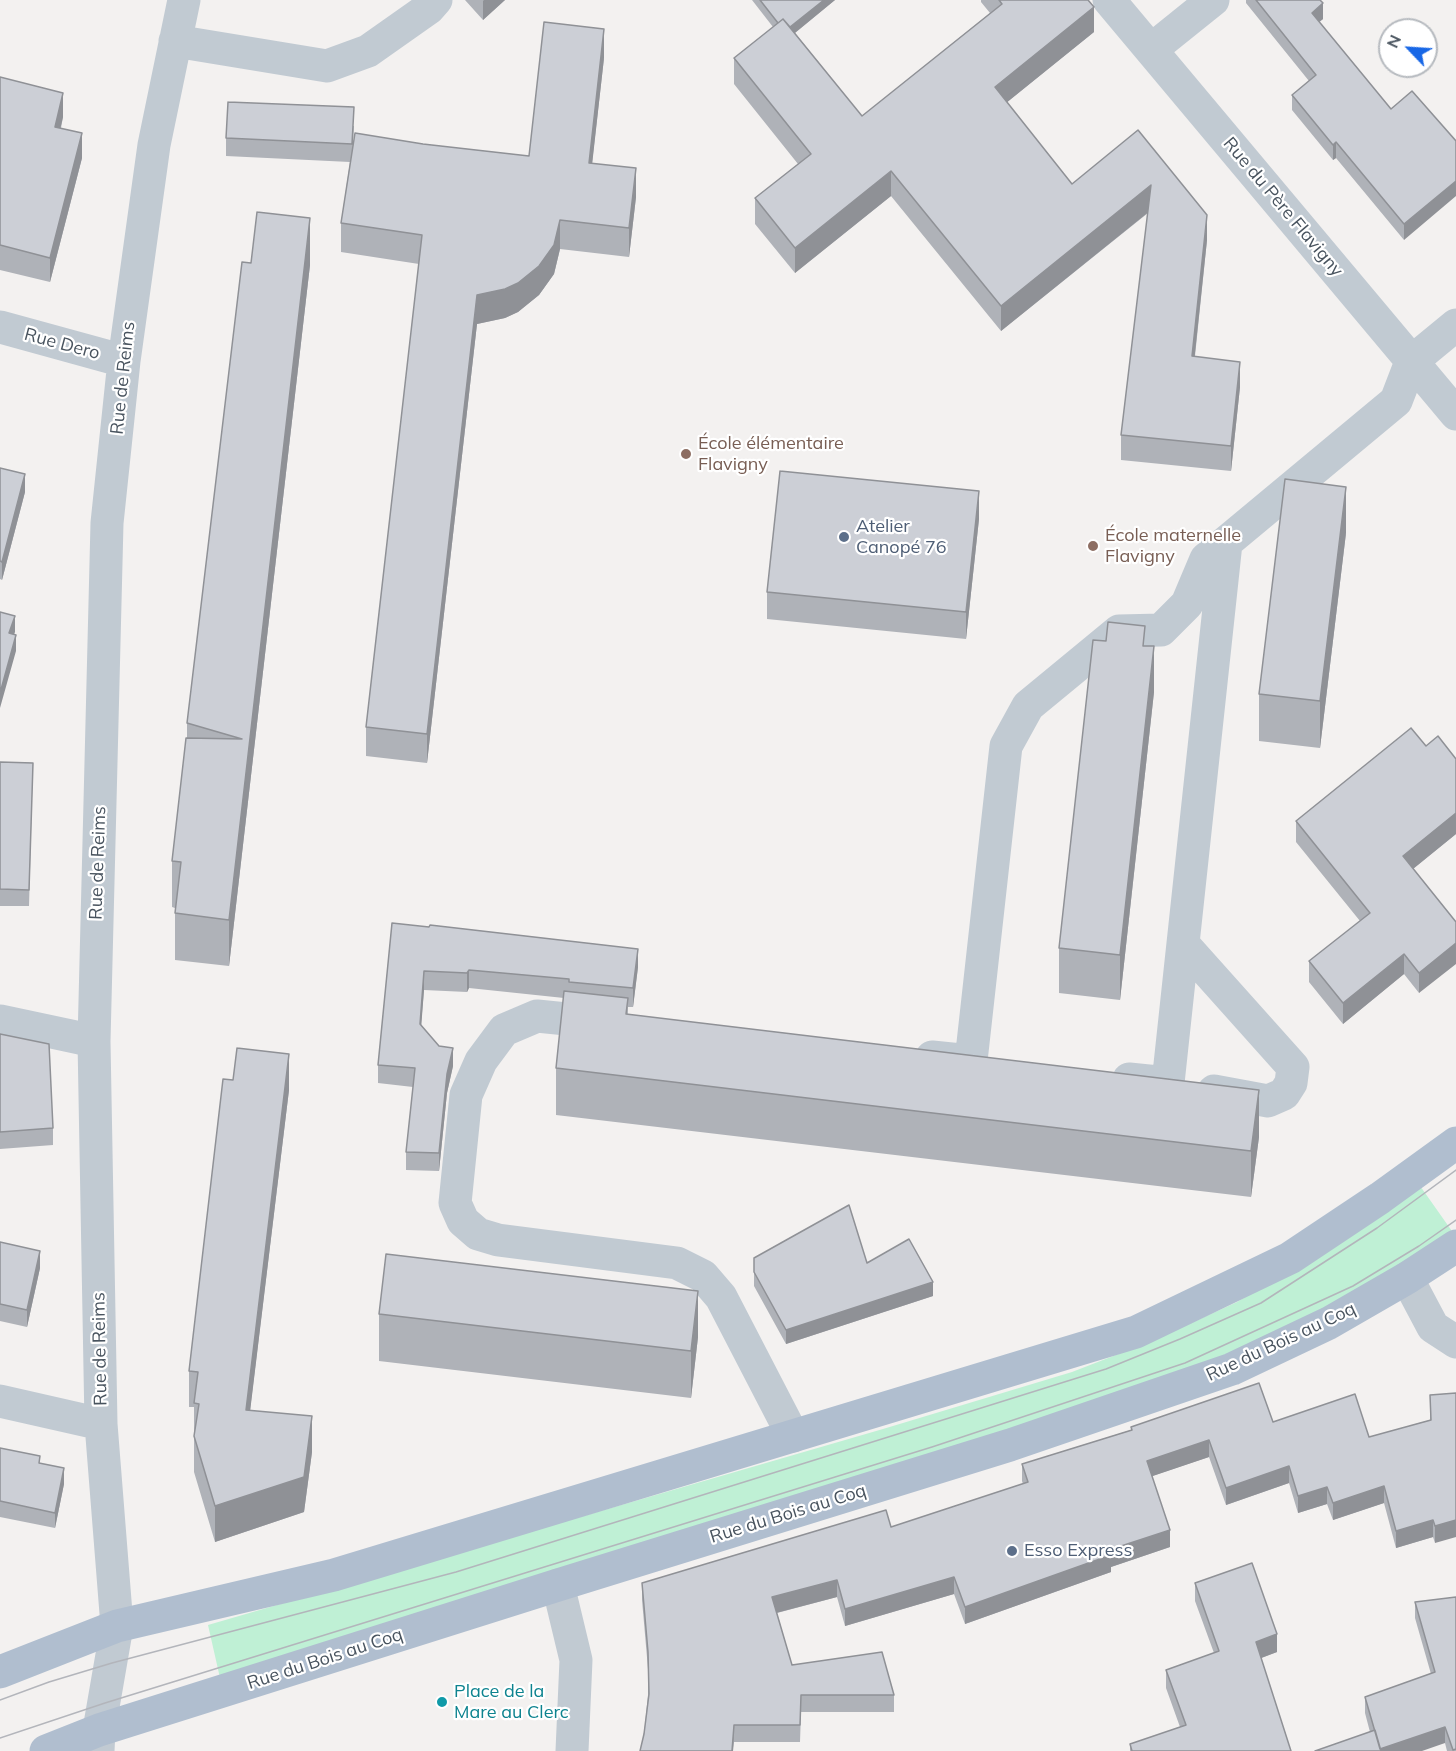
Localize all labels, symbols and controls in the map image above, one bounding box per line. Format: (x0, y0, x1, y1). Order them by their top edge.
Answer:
north arrow (1378, 18, 1438, 78)
text: N (1382, 32, 1405, 51)
street label: Rue du Père Flavigny (1218, 133, 1348, 281)
street label: Rue de Reims (106, 320, 140, 436)
street label: Rue Dero (22, 324, 102, 364)
place label: École élémentaire Flavigny (698, 433, 844, 476)
marker: École élémentaire Flavigny (679, 447, 693, 461)
place label: Atelier Canopé 76 (856, 516, 947, 558)
place label: École maternelle Flavigny (1105, 525, 1241, 568)
marker: Atelier Canopé 76 (837, 530, 851, 544)
marker: École maternelle Flavigny (1086, 539, 1100, 553)
street label: Rue de Reims (85, 806, 111, 920)
street label: Rue de Reims (88, 1292, 112, 1406)
street label: Rue du Bois au Coq (1203, 1298, 1359, 1386)
street label: Rue du Bois au Coq (707, 1480, 869, 1548)
place label: Esso Express (1024, 1540, 1132, 1562)
marker: Esso Express (1005, 1544, 1019, 1558)
street label: Rue du Bois au Coq (244, 1624, 406, 1694)
place label: Place de la Mare au Clerc (454, 1681, 569, 1724)
marker: Place de la Mare au Clerc (435, 1695, 449, 1709)

